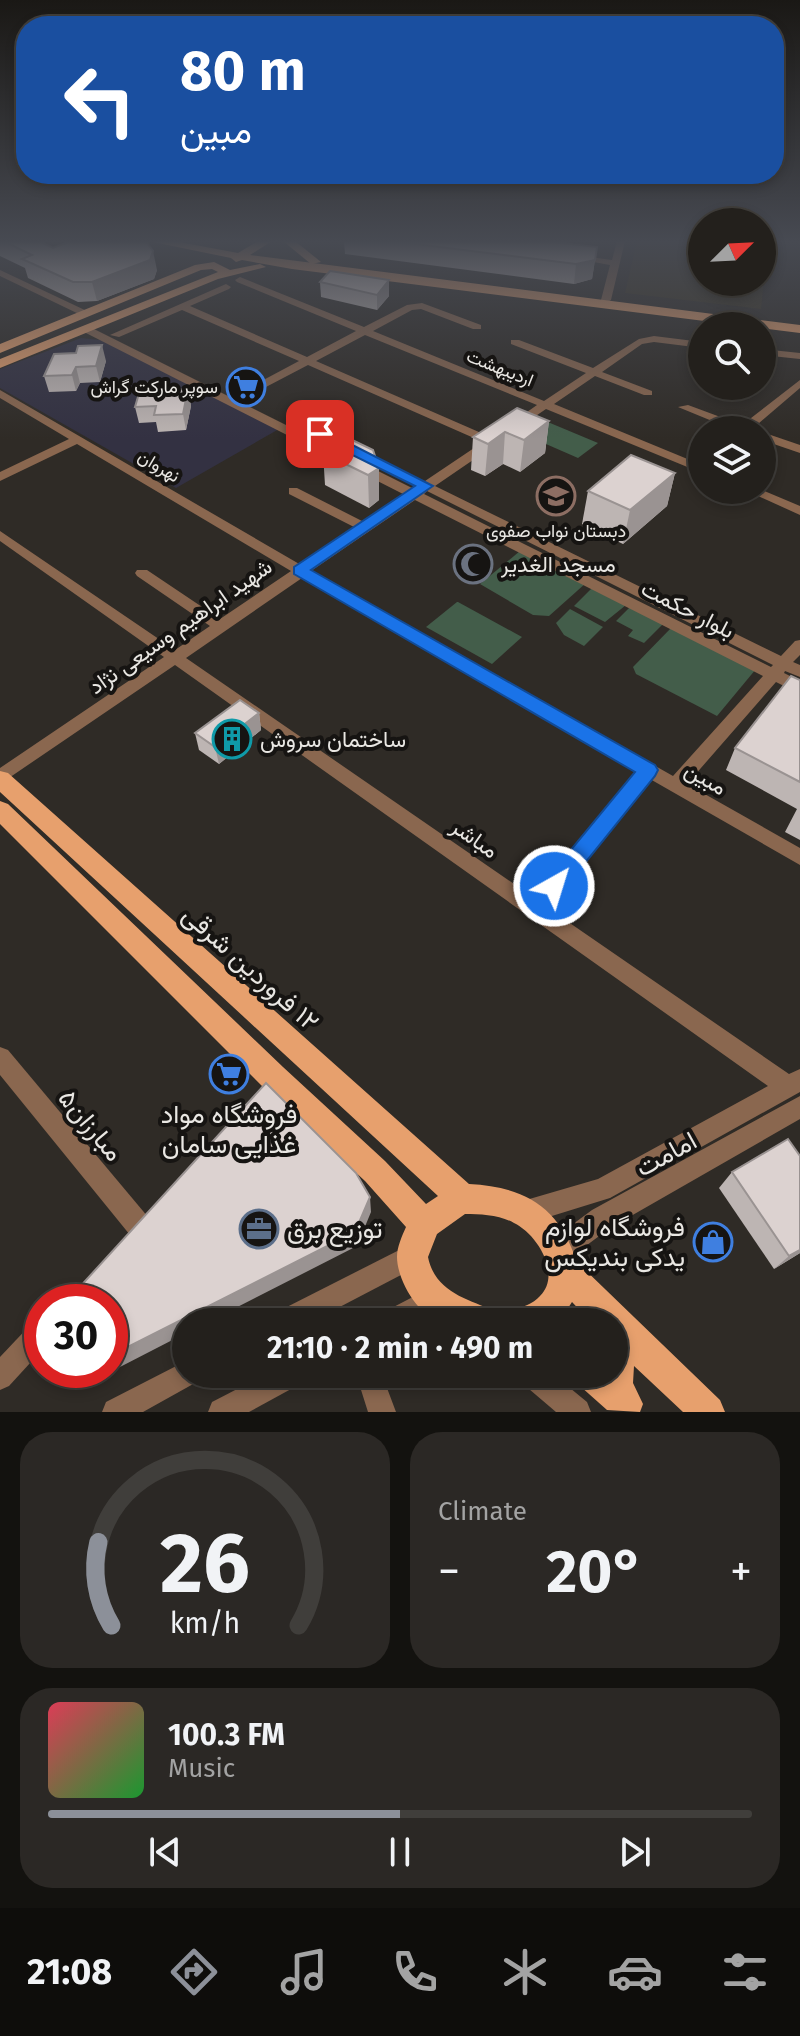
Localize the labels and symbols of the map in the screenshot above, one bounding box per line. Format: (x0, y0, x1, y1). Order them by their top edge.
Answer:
north arrow (688, 208, 776, 296)
street label: اردیبهشت (463, 345, 537, 391)
supermarket icon: سوپر مارکت گراش (225, 366, 267, 408)
place label: سوپر مارکت گراش (90, 376, 218, 399)
pin (286, 400, 354, 468)
street label: نهروان (134, 445, 184, 487)
school or university icon: دبستان نواب صفوی (535, 475, 577, 517)
place label: دبستان نواب صفوی (486, 520, 626, 542)
mosque icon: مسجد الغدیر (452, 543, 494, 585)
place label: مسجد الغدیر (500, 551, 616, 578)
street label: شهید ابراهیم وسیعی نژاد (83, 553, 278, 701)
street label: بلوار حکمت (637, 575, 739, 644)
building icon: ساختمان سروش (211, 718, 253, 760)
place label: ساختمان سروش (260, 726, 406, 753)
street label: مبین (680, 756, 732, 801)
street label: مباشر (445, 812, 503, 864)
position arrow (512, 844, 596, 928)
street label: ١٢ فروردین شرقی (176, 899, 325, 1038)
supermarket icon: فروشگاه مواد غذایی سامان (208, 1053, 250, 1095)
street label: مبارزان۵ (52, 1083, 130, 1168)
place label: فروشگاه مواد غذایی سامان (161, 1099, 297, 1160)
street label: امامت (630, 1125, 702, 1184)
office icon: توزیع برق (238, 1208, 280, 1250)
place label: فروشگاه لوازم یدکی بندیکس (544, 1212, 685, 1273)
place label: توزیع برق (287, 1214, 382, 1247)
shop icon: فروشگاه لوازم یدکی بندیکس (692, 1221, 734, 1263)
speed limit sign: 30 (24, 1284, 128, 1388)

